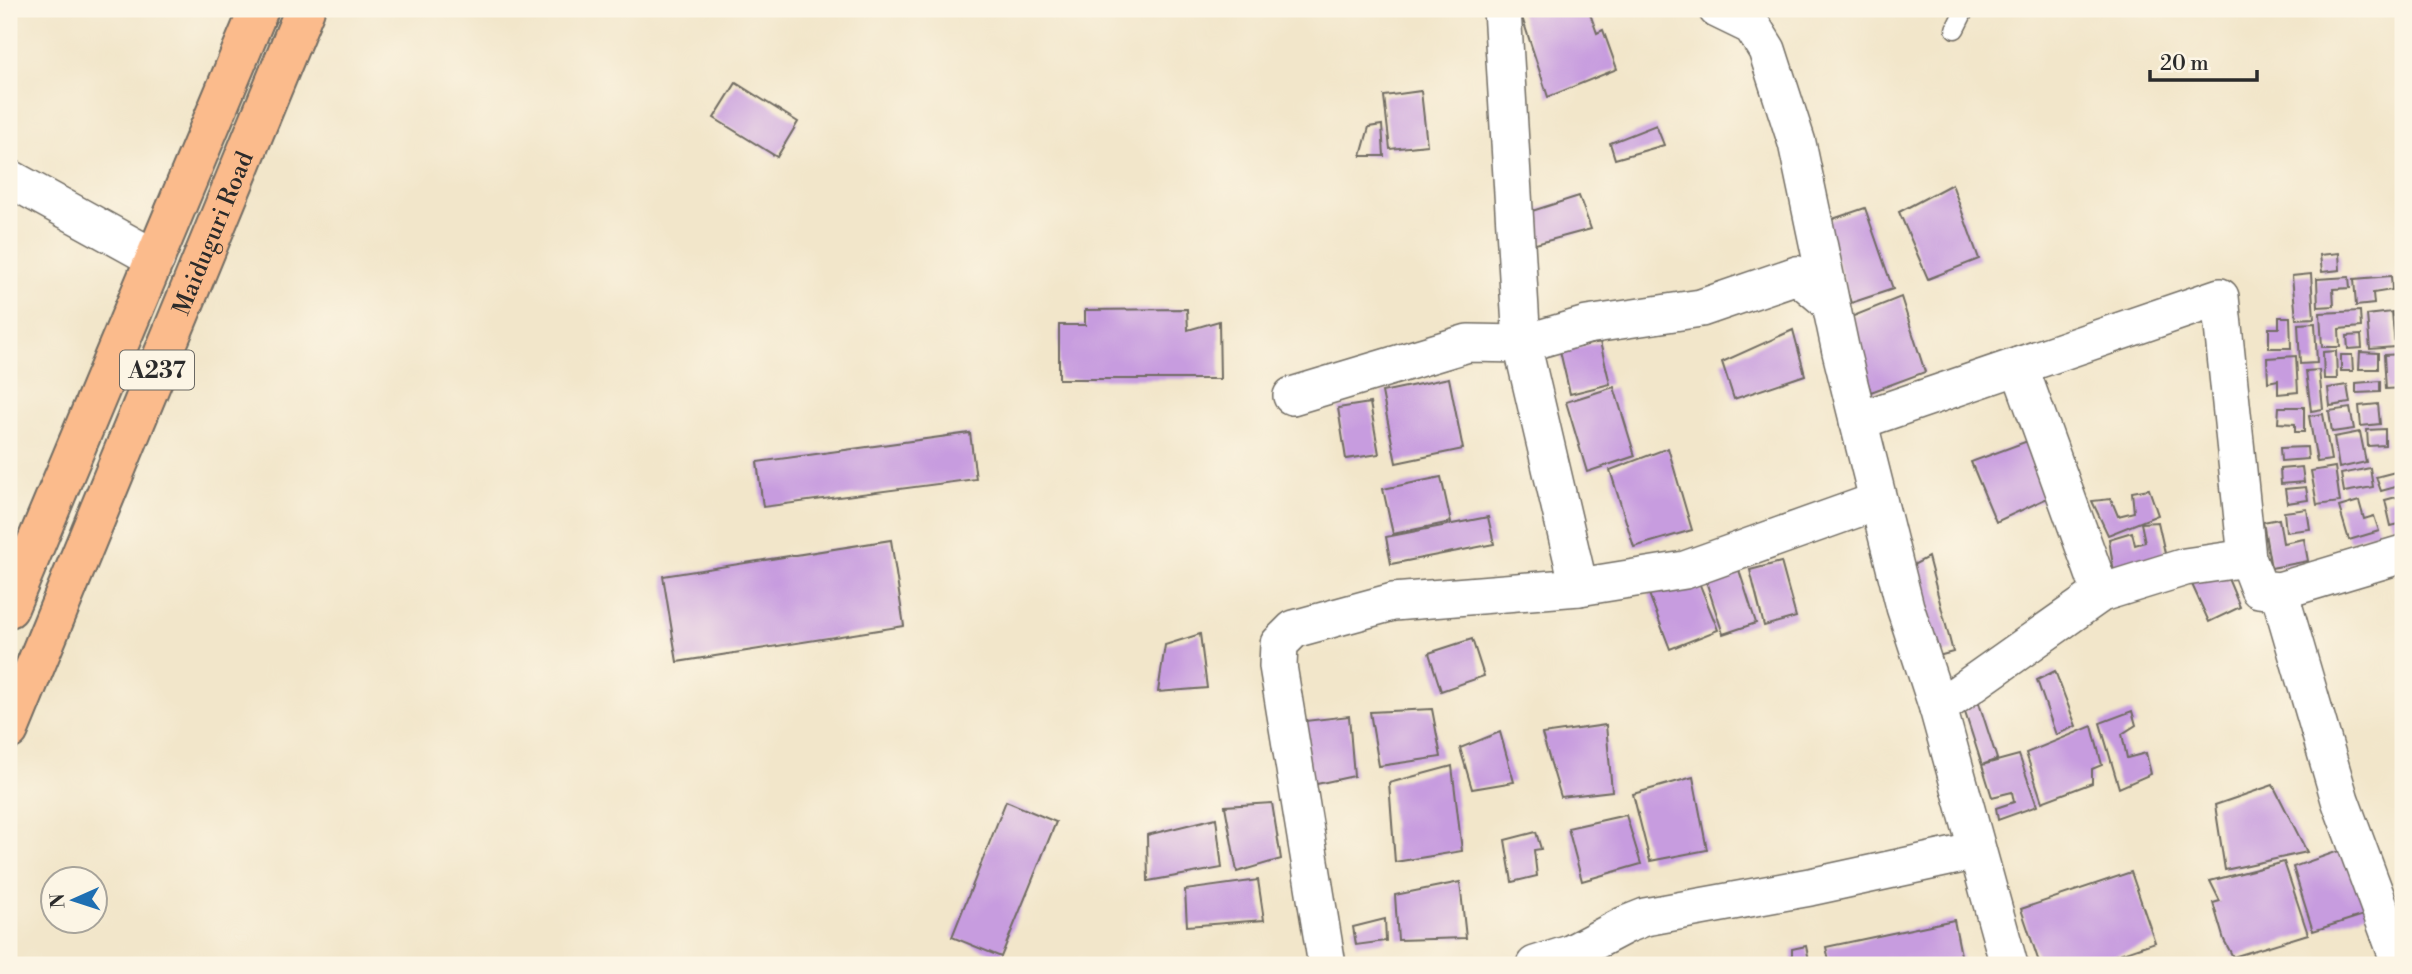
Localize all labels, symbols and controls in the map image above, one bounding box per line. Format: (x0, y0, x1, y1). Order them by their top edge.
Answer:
scale bar (2150, 38, 2256, 82)
text: 20 m (2160, 51, 2209, 77)
street label: Maiduguri Road (167, 147, 261, 320)
road number: A237 (120, 350, 194, 390)
north arrow (38, 866, 108, 936)
text: N (46, 893, 70, 909)

